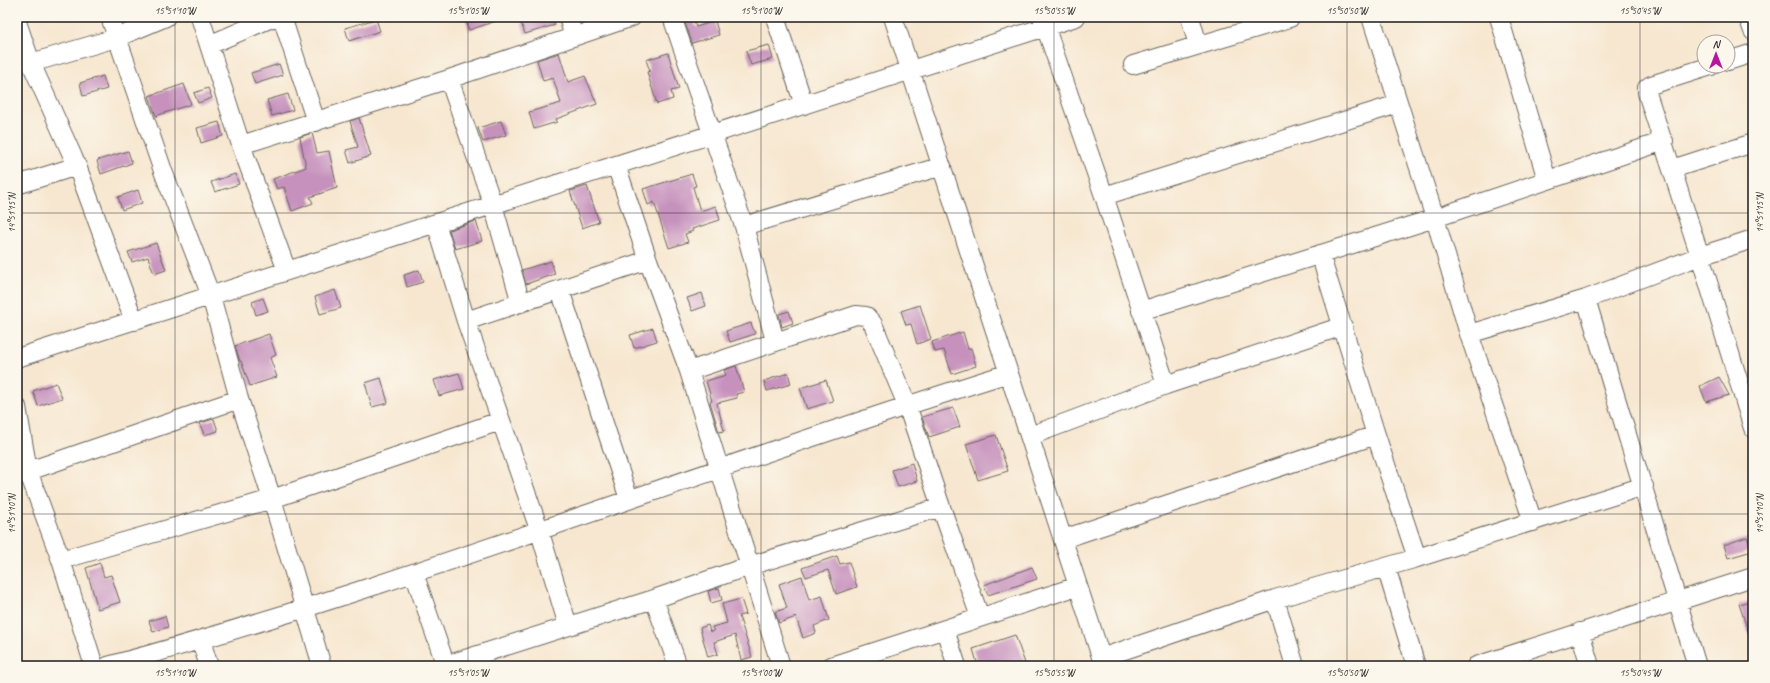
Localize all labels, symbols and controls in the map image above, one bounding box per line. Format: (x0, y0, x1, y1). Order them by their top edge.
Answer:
text: 15°51'10"W (155, 4, 197, 17)
text: 15°51'05"W (448, 4, 490, 17)
text: 15°51'00"W (741, 4, 783, 17)
text: 15°50'55"W (1034, 4, 1076, 17)
text: 15°50'50"W (1327, 4, 1369, 17)
text: 15°50'45"W (1620, 4, 1662, 17)
north arrow (1696, 34, 1736, 74)
text: N (1713, 37, 1722, 51)
text: 14°51'15"N (5, 191, 18, 233)
text: 14°51'15"N (1753, 191, 1766, 233)
text: 14°51'10"N (5, 492, 18, 534)
text: 14°51'10"N (1753, 492, 1766, 534)
text: 15°51'10"W (155, 666, 197, 679)
text: 15°51'05"W (448, 666, 490, 679)
text: 15°51'00"W (741, 666, 783, 679)
text: 15°50'55"W (1034, 666, 1076, 679)
text: 15°50'50"W (1327, 666, 1369, 679)
text: 15°50'45"W (1620, 666, 1662, 679)

